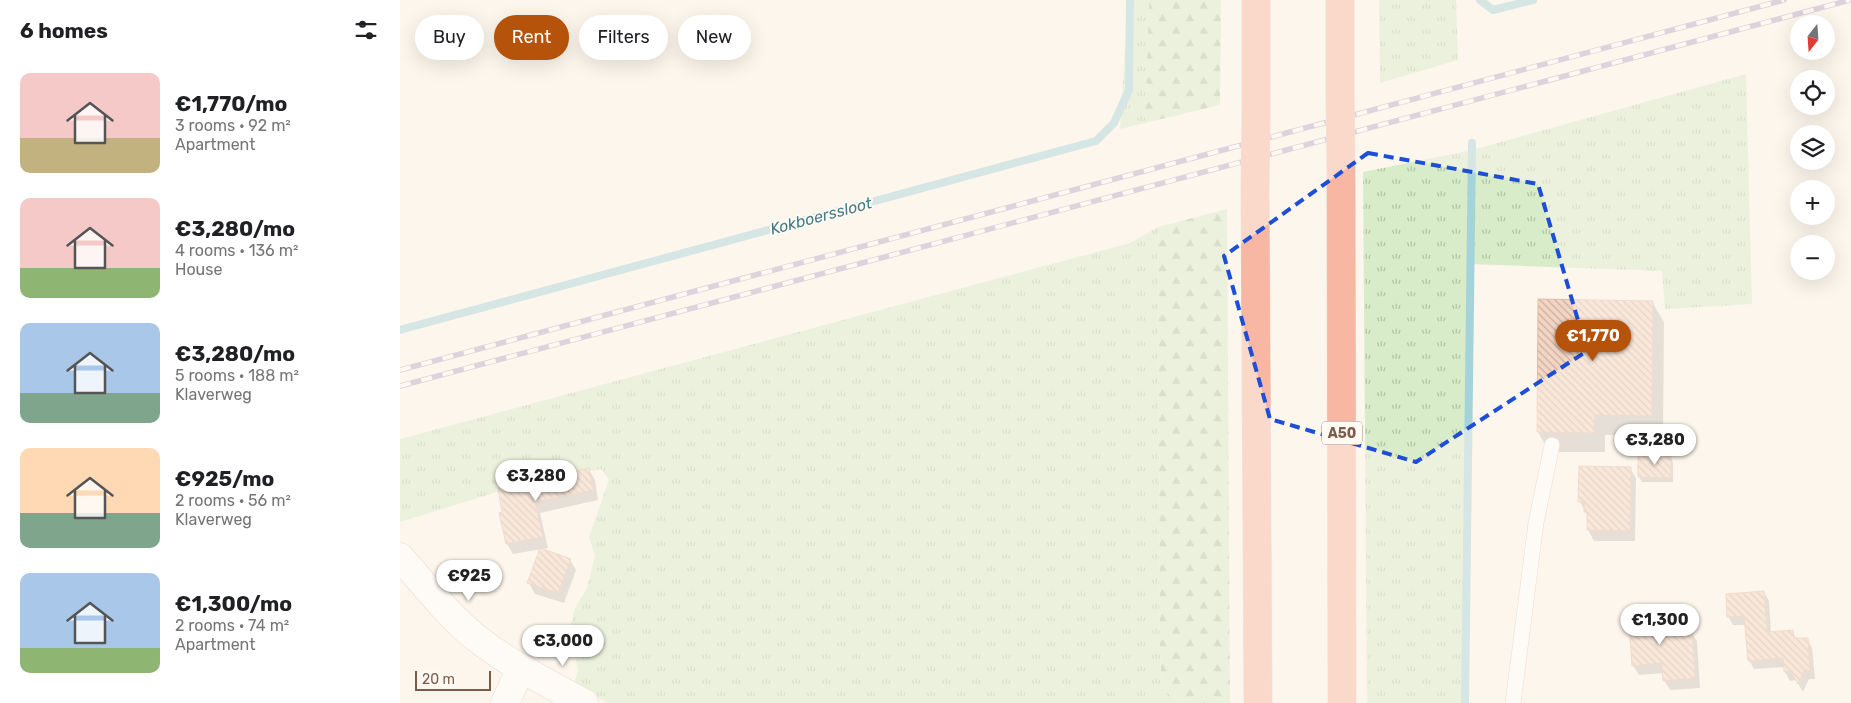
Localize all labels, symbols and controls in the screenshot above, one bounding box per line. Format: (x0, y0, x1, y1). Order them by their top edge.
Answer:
chip: Buy (415, 15, 484, 60)
chip: Rent (494, 15, 569, 60)
chip: Filters (579, 15, 668, 60)
chip: New (678, 15, 751, 60)
north arrow (1790, 15, 1835, 60)
map controls (1790, 15, 1835, 280)
icon: filters (352, 16, 380, 44)
text: 6 homes (20, 18, 108, 43)
button: locate (1790, 70, 1835, 115)
text: €1,770/mo (175, 91, 287, 116)
icon: home (60, 93, 120, 153)
text: 3 rooms · 92 m² (175, 116, 291, 135)
button: layers (1790, 125, 1835, 170)
text: Apartment (175, 135, 255, 154)
button: + (1790, 180, 1835, 225)
water label: Kokboerssloot (768, 193, 875, 239)
text: €3,280/mo (175, 216, 295, 241)
icon: home (60, 218, 120, 278)
button: − (1790, 235, 1835, 280)
text: 4 rooms · 136 m² (175, 241, 298, 260)
text: House (175, 260, 222, 279)
pin: €1,770 (1552, 320, 1634, 362)
text: €1,770 (1566, 326, 1620, 345)
text: €3,280/mo (175, 341, 295, 366)
icon: home (60, 343, 120, 403)
text: 5 rooms · 188 m² (175, 366, 299, 385)
text: Klaverweg (175, 385, 252, 404)
road number: A50 (1322, 422, 1362, 444)
pin: €3,280 (1614, 424, 1696, 466)
text: €3,280 (1625, 430, 1685, 449)
pin: €3,280 (495, 460, 577, 502)
text: €925/mo (175, 466, 274, 491)
text: €3,280 (506, 466, 566, 485)
icon: home (60, 468, 120, 528)
text: 2 rooms · 56 m² (175, 491, 291, 510)
text: Klaverweg (175, 510, 252, 529)
pin: €925 (439, 560, 499, 602)
text: €925 (447, 566, 491, 585)
text: €1,300/mo (175, 591, 292, 616)
icon: home (60, 593, 120, 653)
pin: €1,300 (1619, 604, 1701, 646)
text: €1,300 (1631, 610, 1689, 629)
text: 2 rooms · 74 m² (175, 616, 289, 635)
pin: €3,000 (522, 624, 604, 667)
text: €3,000 (533, 631, 593, 650)
text: Apartment (175, 635, 255, 654)
scale bar (415, 668, 491, 691)
text: 20 m (422, 671, 455, 688)

